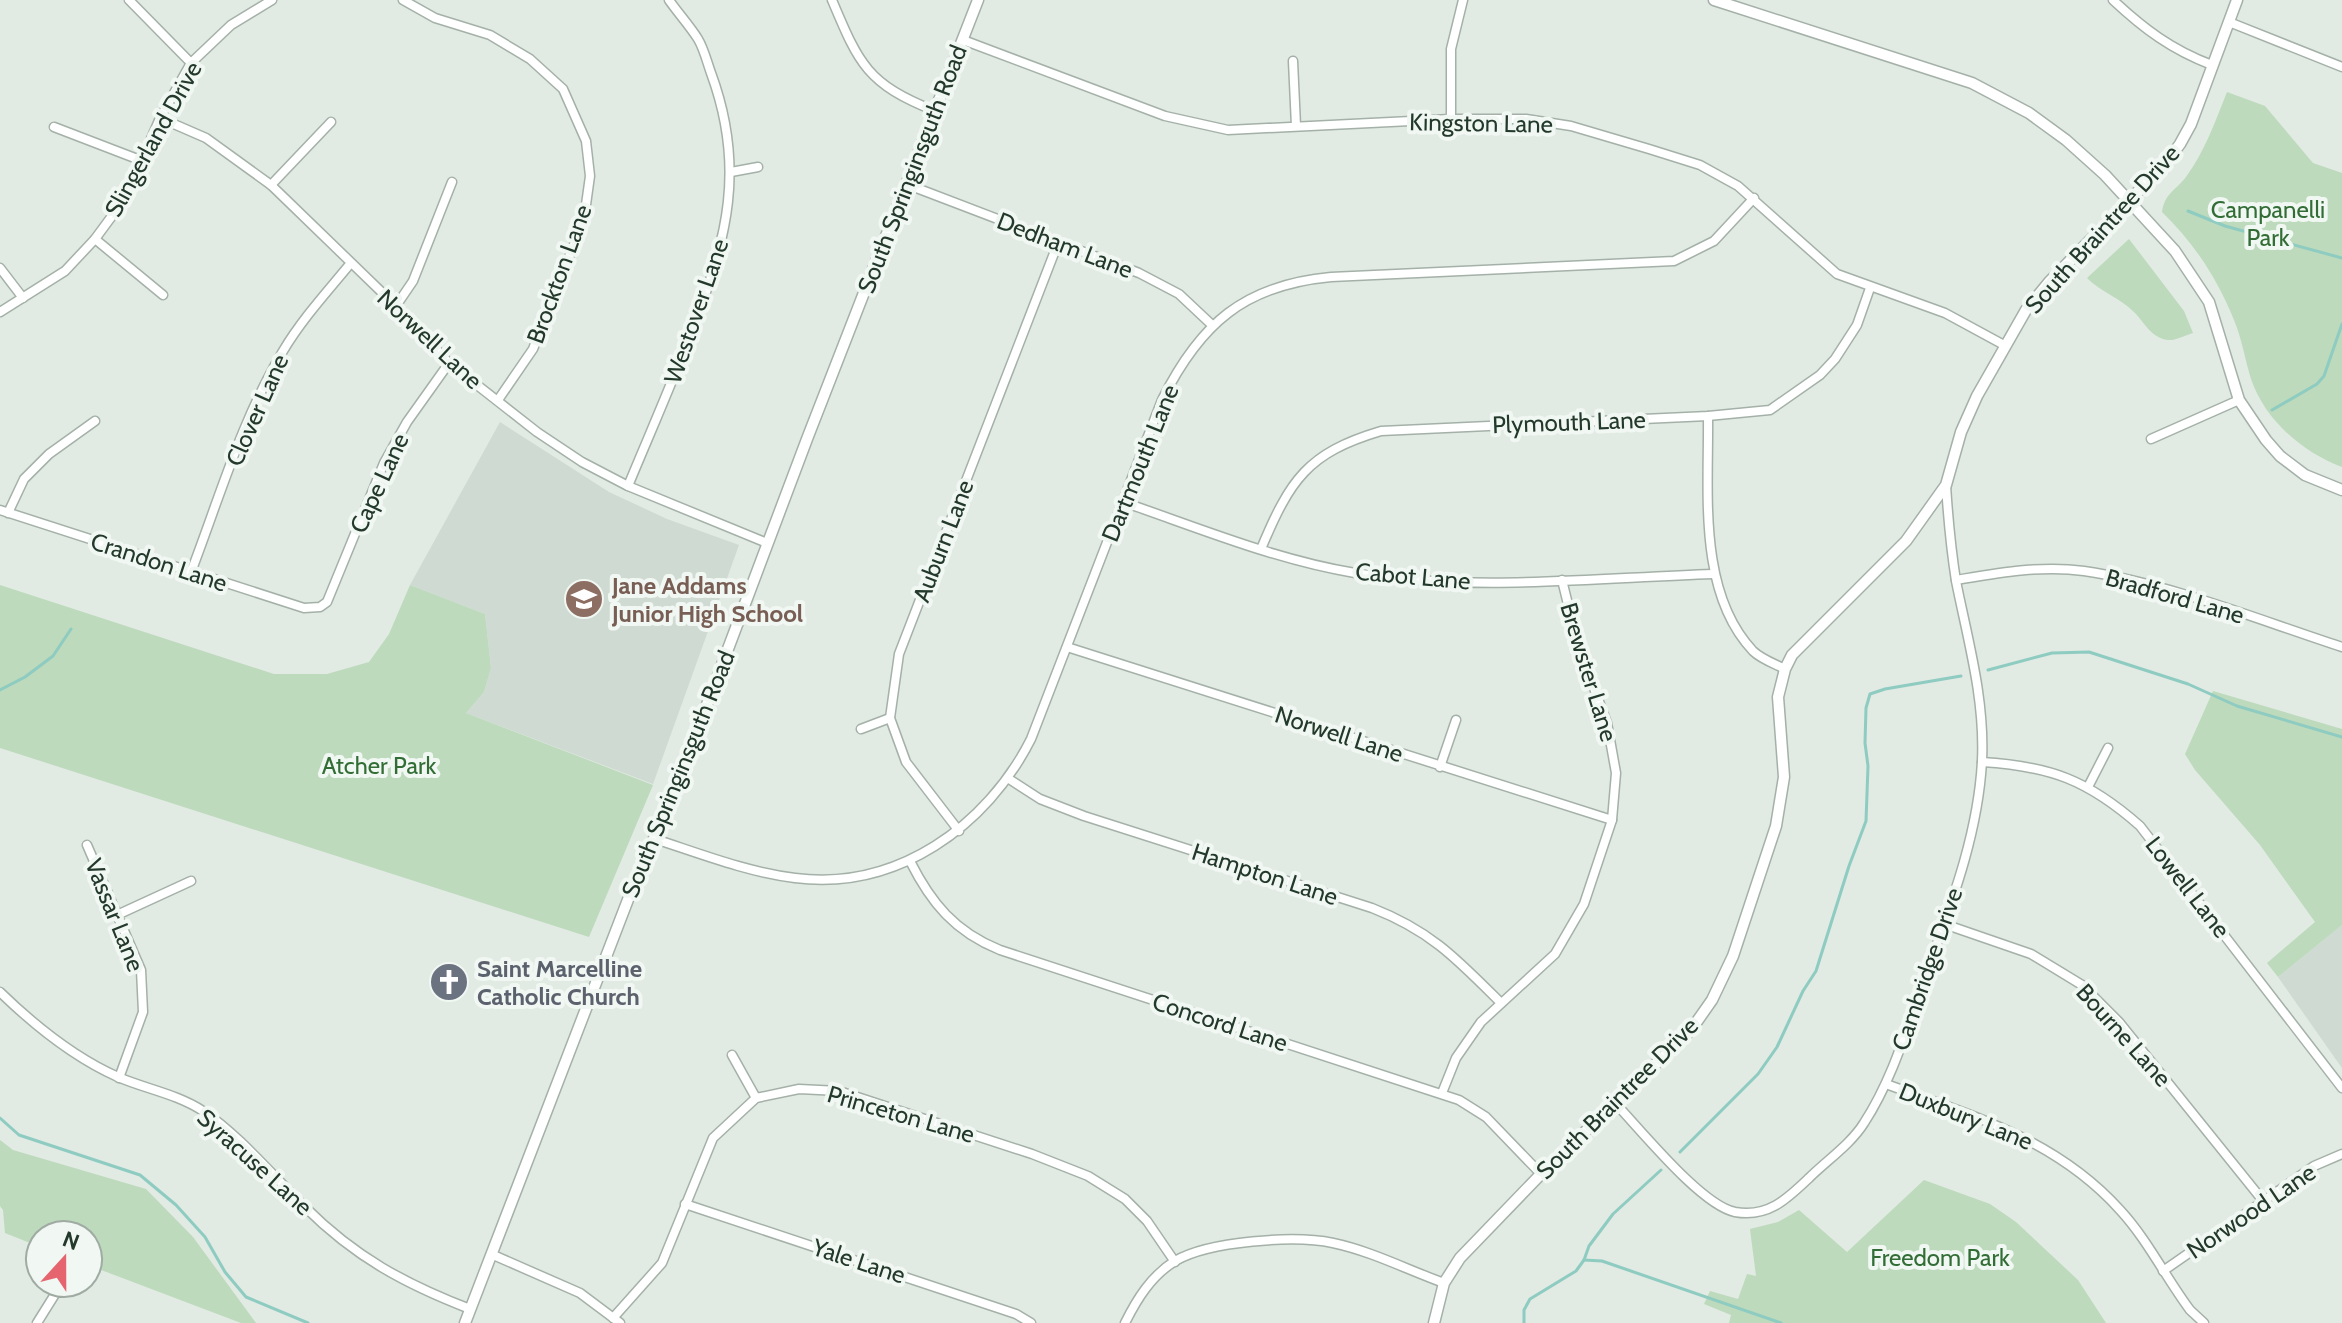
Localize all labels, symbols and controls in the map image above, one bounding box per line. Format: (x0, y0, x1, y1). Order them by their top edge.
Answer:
street label: South Springinsguth Road (851, 41, 973, 297)
street label: Slingerland Drive (98, 56, 208, 222)
street label: Kingston Lane (1409, 107, 1553, 139)
street label: South Braintree Drive (2019, 139, 2185, 319)
park label: Campanelli Park (2211, 195, 2325, 252)
street label: Brockton Lane (520, 201, 598, 347)
street label: Dedham Lane (993, 206, 1137, 284)
street label: Westover Lane (658, 235, 734, 387)
street label: Norwell Lane (372, 283, 488, 395)
street label: Clover Lane (219, 350, 295, 470)
street label: Dartmouth Lane (1095, 380, 1185, 546)
street label: Plymouth Lane (1492, 405, 1646, 439)
street label: Cape Lane (343, 429, 415, 537)
street label: Auburn Lane (906, 476, 980, 606)
street label: Crandon Lane (87, 526, 231, 598)
street label: Cabot Lane (1354, 557, 1472, 595)
street label: Bradford Lane (2102, 562, 2248, 630)
place label: Jane Addams Junior High School (611, 571, 803, 628)
school or university icon: Jane Addams Junior High School (563, 578, 605, 620)
street label: Brewster Lane (1554, 599, 1624, 745)
street label: South Springinsguth Road (615, 646, 741, 902)
street label: Norwell Lane (1271, 700, 1407, 768)
park label: Atcher Park (322, 751, 437, 780)
street label: Lowell Lane (2140, 831, 2236, 943)
street label: Hampton Lane (1188, 837, 1342, 911)
street label: Vassar Lane (79, 854, 151, 976)
street label: Cambridge Drive (1886, 884, 1968, 1054)
place label: Saint Marcelline Catholic Church (477, 954, 642, 1011)
church icon: Saint Marcelline Catholic Church (428, 961, 470, 1003)
street label: Bourne Lane (2070, 978, 2178, 1092)
street label: Concord Lane (1149, 987, 1291, 1057)
street label: South Braintree Drive (1530, 1011, 1704, 1185)
street label: Duxbury Lane (1895, 1076, 2037, 1156)
street label: Princeton Lane (824, 1079, 978, 1149)
street label: Syracuse Lane (191, 1103, 319, 1221)
street label: Norwood Lane (2181, 1157, 2321, 1265)
north arrow (24, 1219, 104, 1299)
text: N (59, 1225, 83, 1256)
street label: Yale Lane (808, 1232, 909, 1290)
park label: Freedom Park (1870, 1243, 2010, 1272)

